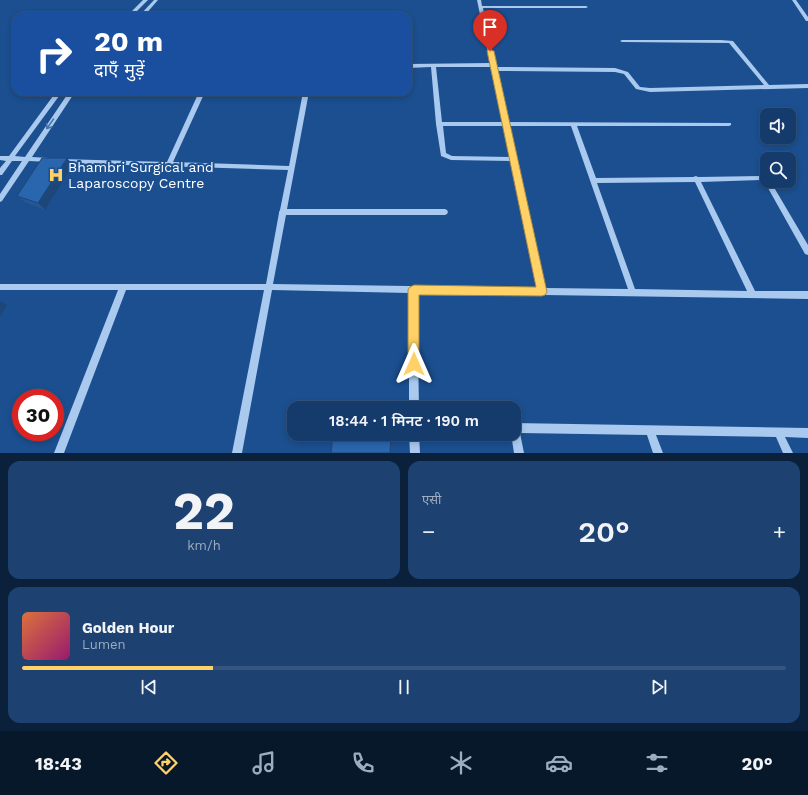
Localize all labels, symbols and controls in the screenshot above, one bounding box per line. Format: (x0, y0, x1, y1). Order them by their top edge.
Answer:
pin (473, 10, 507, 51)
icon: arrive (479, 16, 501, 38)
text: 20 m (94, 25, 163, 58)
icon: right (28, 28, 80, 80)
text: दाएँ मुड़ें (94, 59, 145, 80)
map controls (760, 108, 796, 188)
button: sound (760, 108, 796, 144)
one-way arrow (46, 118, 54, 129)
button: search (760, 152, 796, 188)
place label: Bhambri Surgical and Laparoscopy Centre (68, 159, 214, 191)
hospital icon: Bhambri Surgical and Laparoscopy Centre (47, 166, 65, 184)
position arrow (393, 343, 435, 385)
speed limit sign: 30 (12, 389, 64, 441)
text: 18:44 · 1 मिनट · 190 m (329, 412, 479, 430)
text: 22 (173, 481, 235, 542)
text: एसी (422, 492, 441, 507)
text: 20° (578, 514, 630, 549)
text: − (422, 519, 435, 544)
text: + (773, 519, 786, 544)
text: km/h (187, 538, 221, 553)
text: Golden Hour (82, 619, 174, 637)
text: Lumen (82, 637, 126, 652)
icon: previous (138, 676, 160, 698)
icon: pause (393, 676, 415, 698)
icon: next (648, 676, 670, 698)
icon: directions (152, 749, 180, 777)
icon: music (250, 749, 278, 777)
icon: phone (349, 749, 377, 777)
icon: climate (447, 749, 475, 777)
icon: car (545, 749, 573, 777)
icon: filters (643, 749, 671, 777)
text: 18:43 (35, 753, 82, 774)
text: 20° (742, 753, 773, 774)

